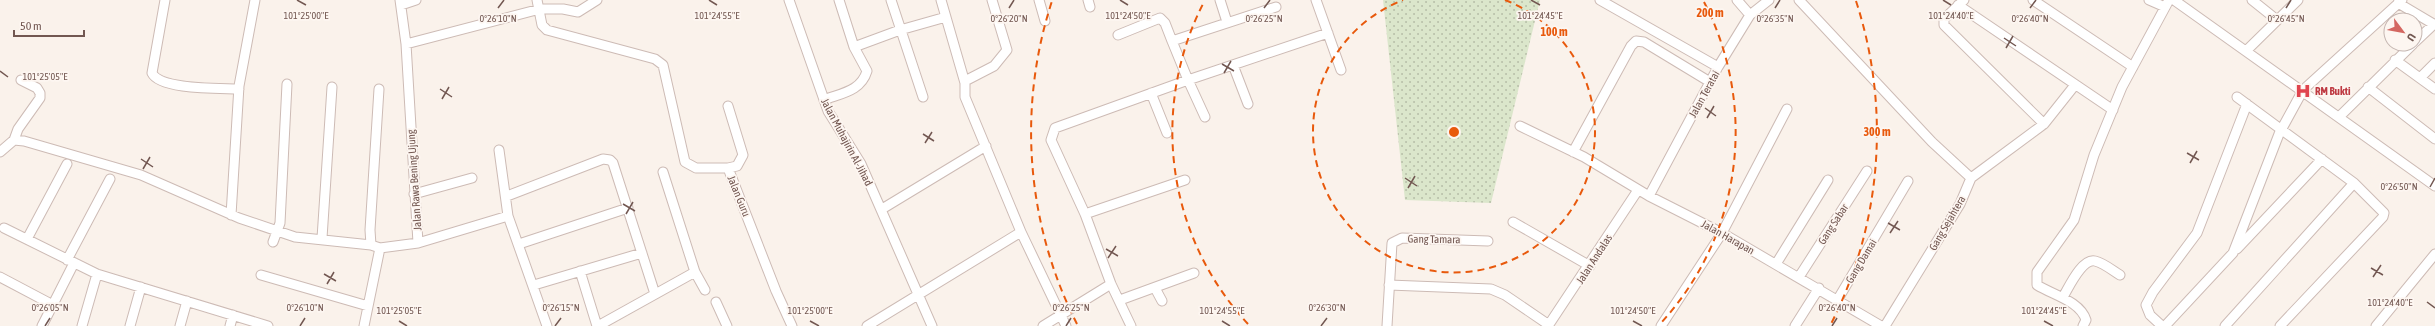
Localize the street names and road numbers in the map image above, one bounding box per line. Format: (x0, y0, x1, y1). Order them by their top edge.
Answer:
street label: Jalan Teratai (1686, 69, 1722, 119)
street label: Jalan Muhajirin Al-Jihad (819, 96, 875, 188)
street label: Jalan Rawa Bening Ujung (404, 129, 424, 231)
street label: Jalan Guru (725, 174, 753, 218)
street label: Gang Sejahtera (1926, 193, 1968, 253)
street label: Gang Sabar (1815, 201, 1851, 246)
street label: Jalan Harapan (1699, 217, 1757, 257)
street label: Jalan Andalas (1574, 232, 1614, 286)
street label: Gang Tamara (1407, 233, 1461, 245)
street label: Gang Damai (1843, 237, 1879, 285)

